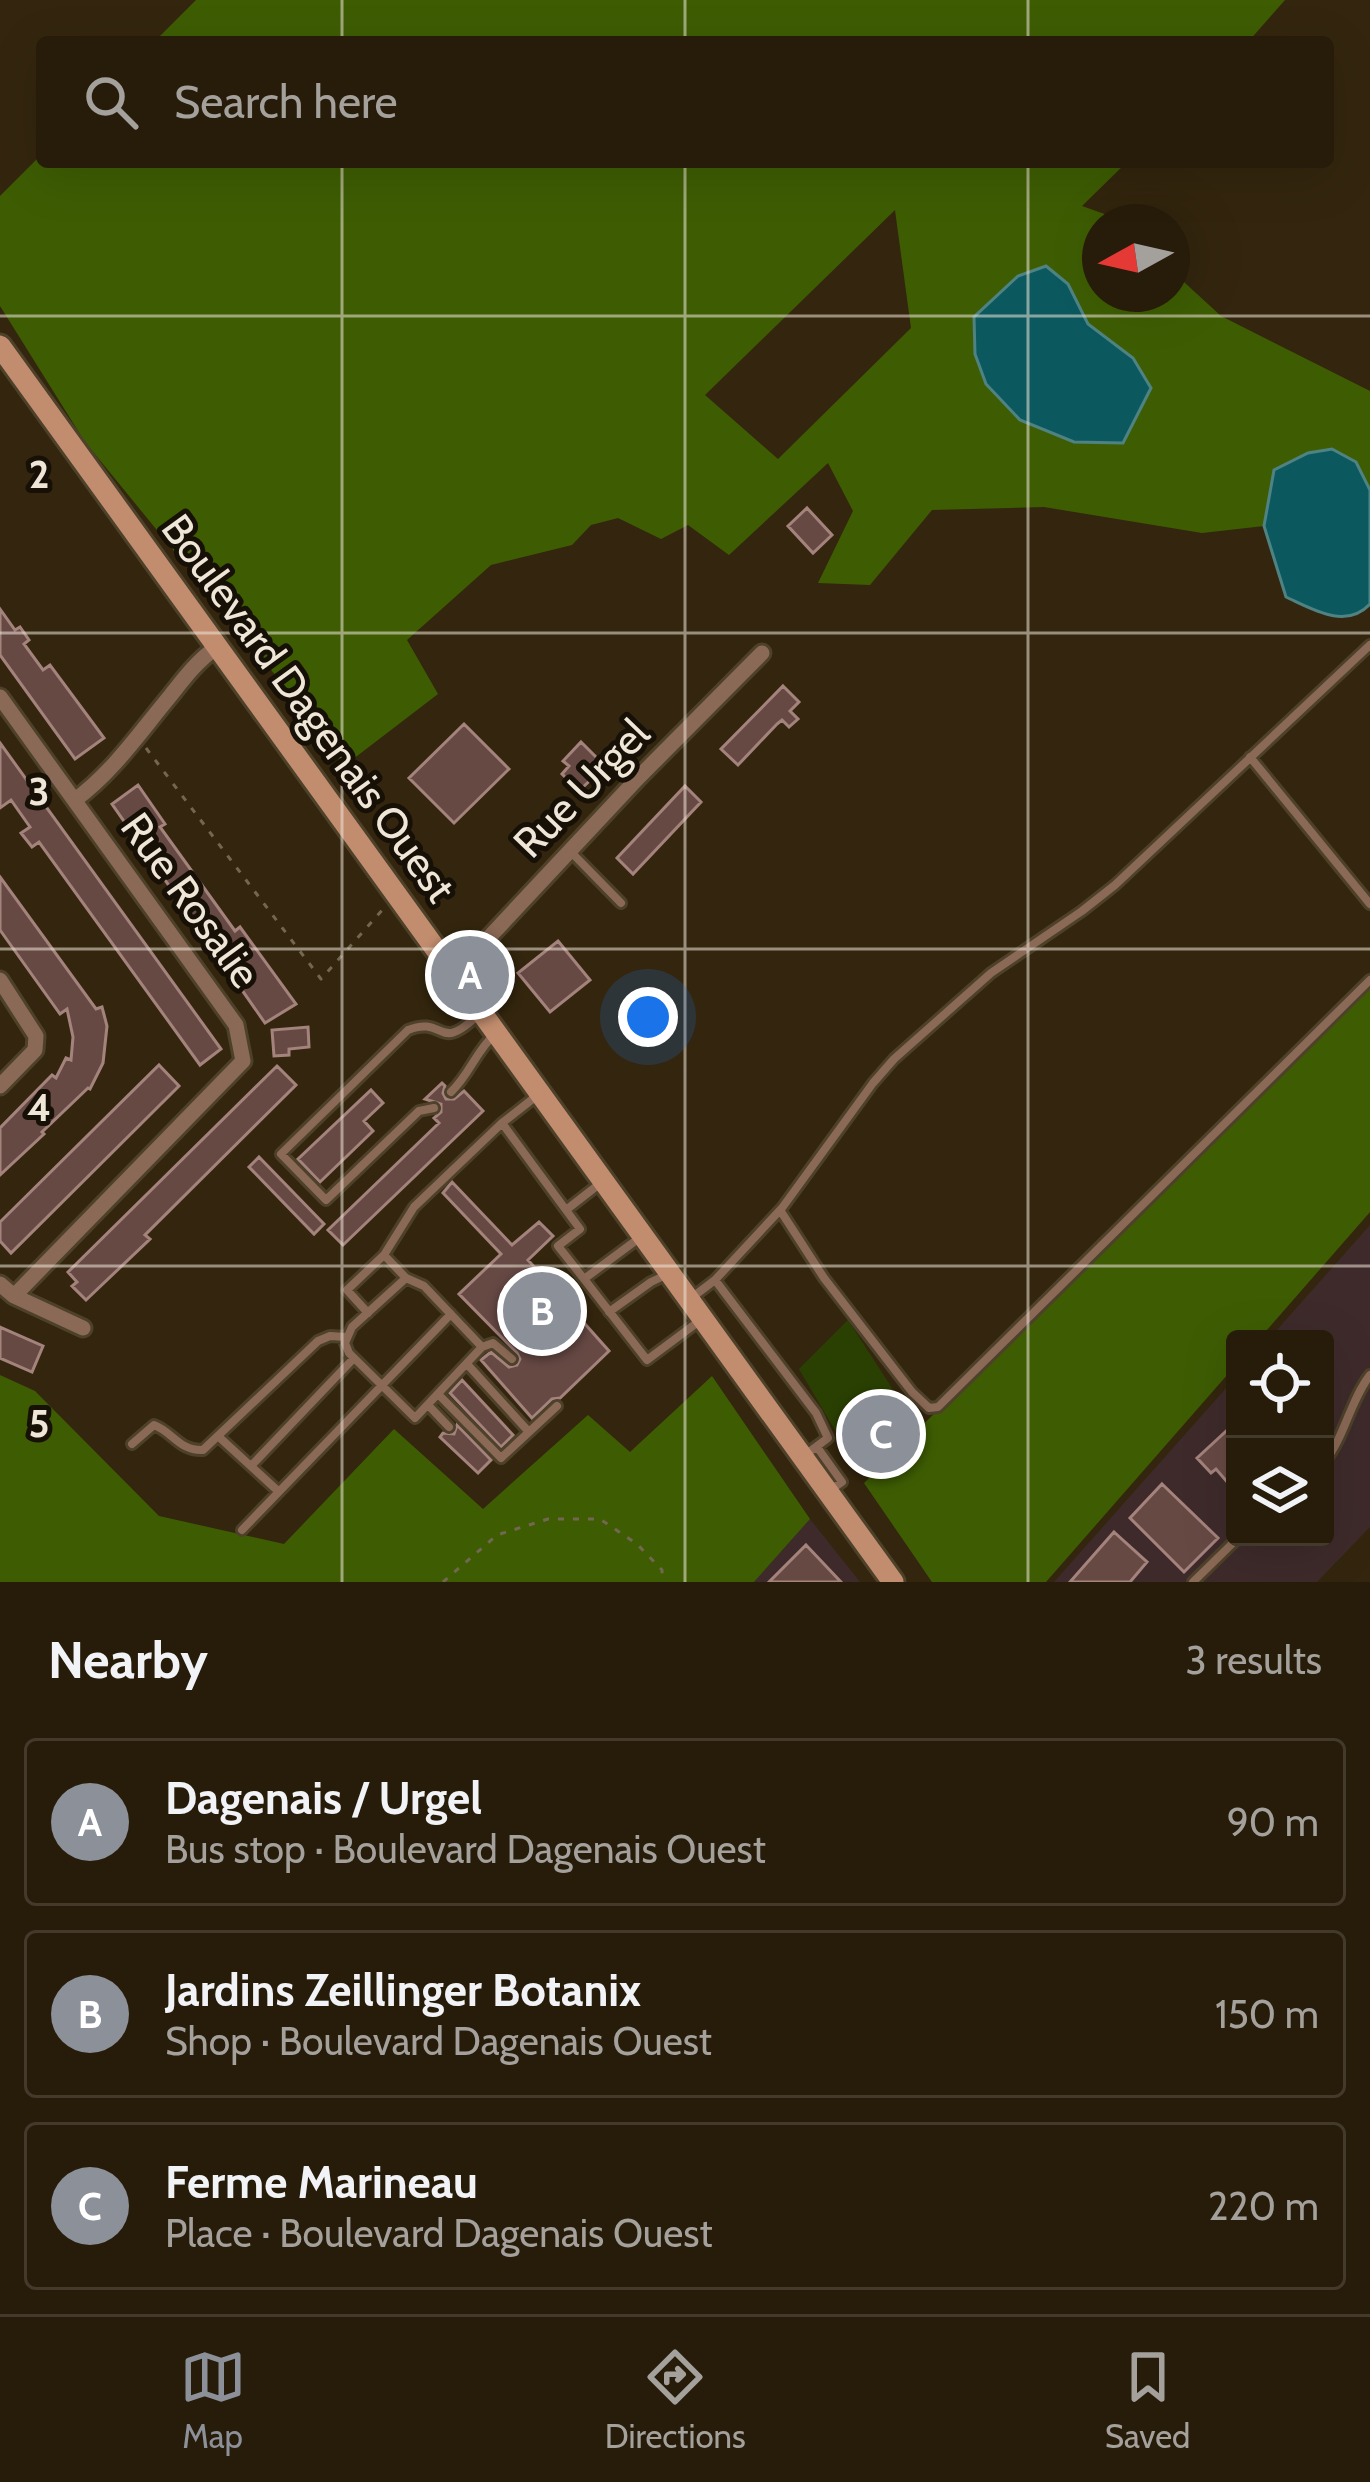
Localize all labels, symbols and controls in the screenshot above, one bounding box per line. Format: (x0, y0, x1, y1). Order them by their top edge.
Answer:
search box (36, 36, 1334, 168)
icon: search (78, 69, 144, 135)
text: Search here (174, 75, 398, 129)
north arrow (1082, 204, 1190, 312)
text: 2 (29, 450, 49, 498)
street label: Boulevard Dagenais Ouest (151, 504, 467, 912)
street label: Rue Urgel (502, 708, 660, 868)
text: 3 (28, 767, 50, 815)
street label: Rue Rosalie (110, 802, 272, 998)
pin: A (431, 930, 509, 1020)
your location (618, 987, 678, 1047)
text: 4 (27, 1083, 51, 1131)
pin: B (503, 1266, 581, 1356)
map controls (1226, 1330, 1334, 1546)
button: locate (1226, 1330, 1334, 1438)
pin: C (842, 1389, 920, 1479)
text: 5 (29, 1399, 49, 1447)
button: layers (1226, 1438, 1334, 1546)
text: Nearby (48, 1629, 208, 1691)
text: 3 results (1185, 1636, 1322, 1684)
text: Dagenais / Urgel (165, 1771, 482, 1825)
text: A (78, 1798, 102, 1846)
text: 90 m (1227, 1798, 1319, 1846)
text: Bus stop · Boulevard Dagenais Ouest (165, 1825, 766, 1873)
text: Jardins Zeillinger Botanix (165, 1963, 641, 2017)
text: B (78, 1990, 102, 2038)
text: 150 m (1215, 1990, 1319, 2038)
text: Shop · Boulevard Dagenais Ouest (165, 2017, 712, 2065)
text: Ferme Marineau (165, 2155, 478, 2209)
text: C (78, 2182, 102, 2230)
text: 220 m (1208, 2182, 1319, 2230)
text: Place · Boulevard Dagenais Ouest (165, 2209, 713, 2257)
tab: Map (180, 2344, 246, 2456)
tab: Directions (605, 2344, 746, 2456)
tab: Saved (1105, 2344, 1190, 2456)

